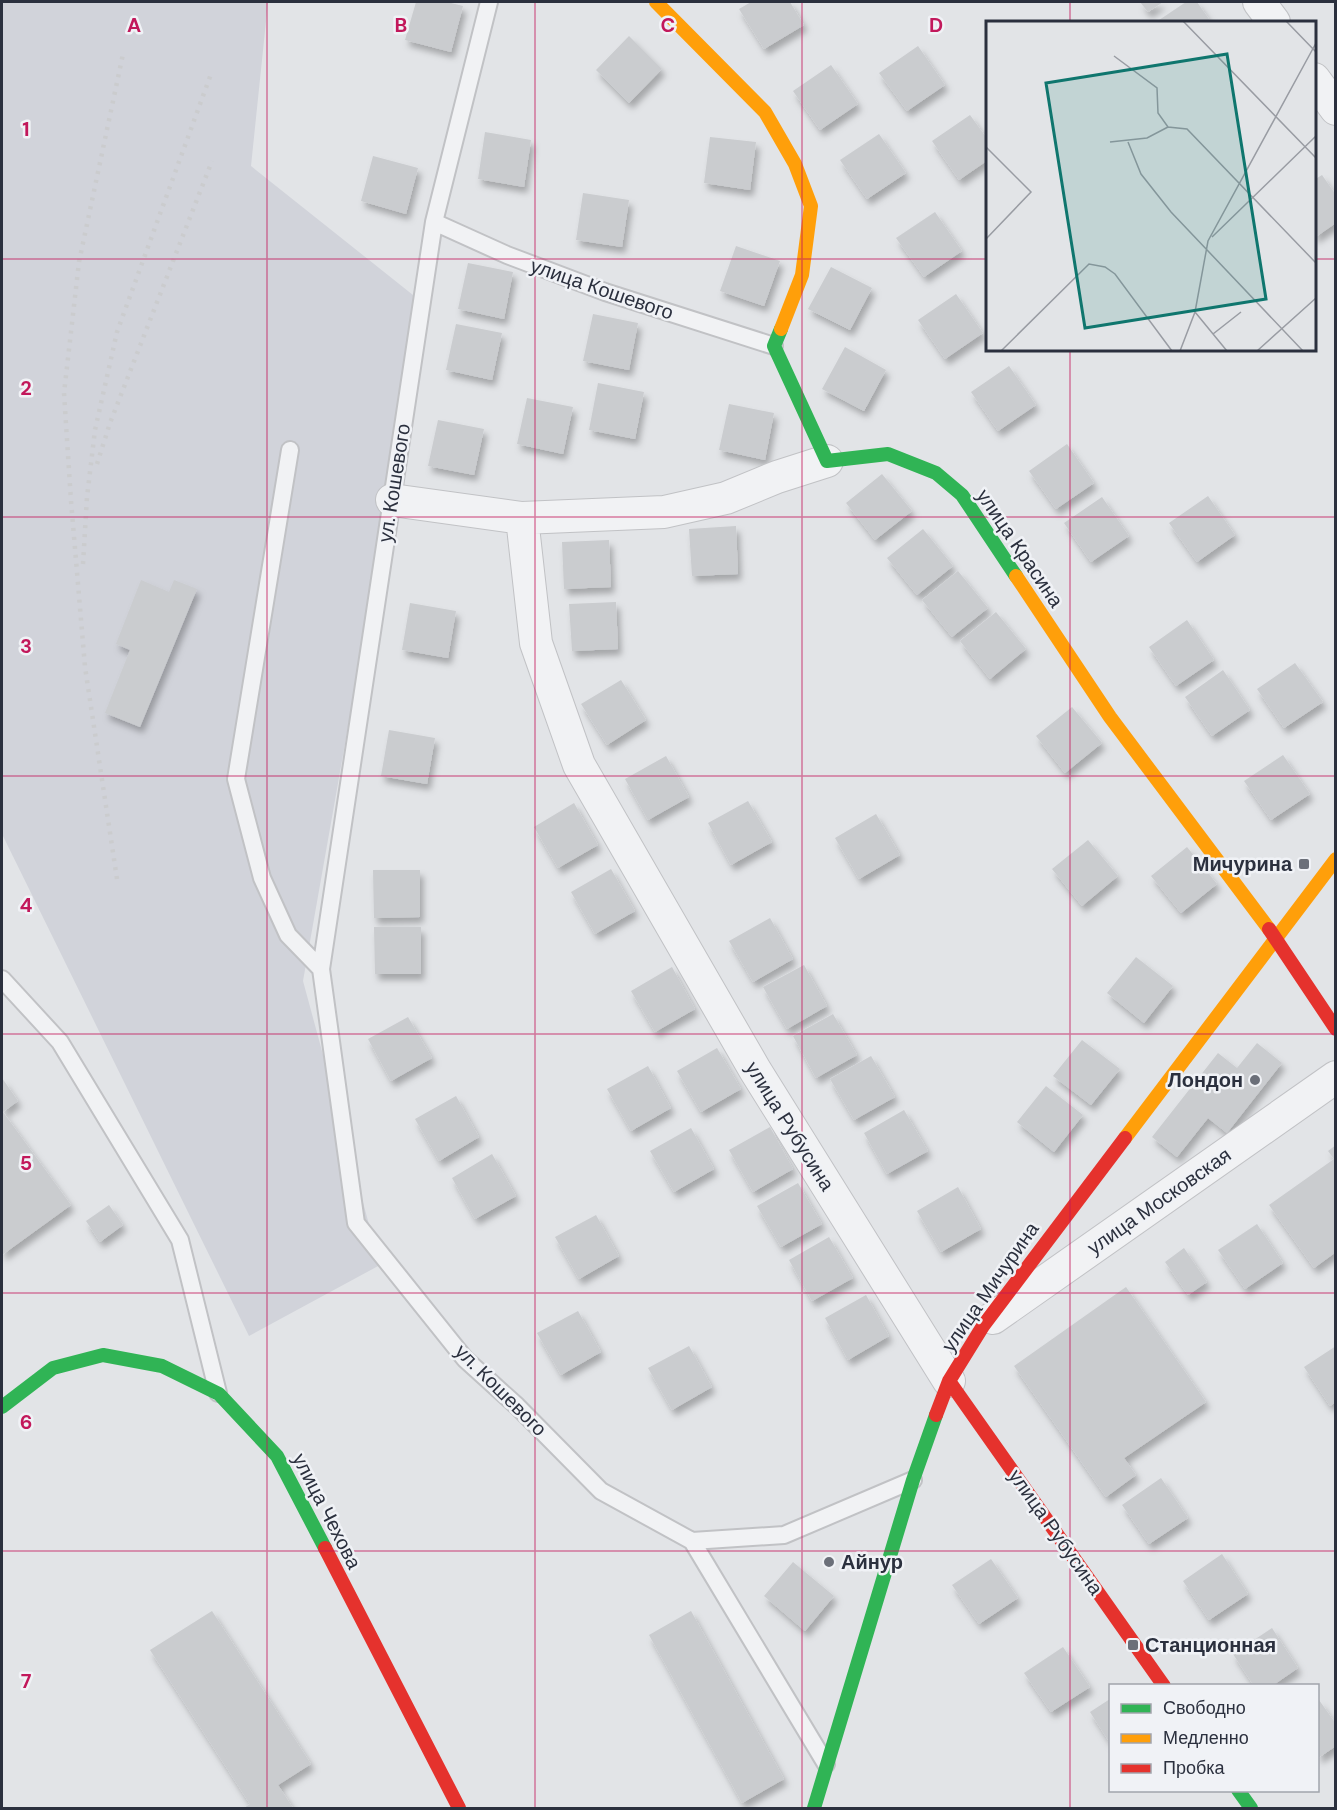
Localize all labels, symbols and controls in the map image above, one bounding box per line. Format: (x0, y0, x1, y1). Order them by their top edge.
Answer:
text: A (127, 12, 141, 38)
text: B (395, 12, 407, 38)
text: C (661, 12, 675, 38)
text: D (929, 12, 943, 38)
inset map (986, 21, 1316, 351)
text: 1 (22, 116, 30, 142)
street label: улица Кошевого (527, 252, 677, 326)
text: 2 (20, 375, 32, 401)
street label: ул. Кошевого (372, 422, 416, 544)
street label: улица Красина (971, 484, 1070, 613)
text: 3 (20, 633, 32, 659)
place label: Мичурина (1193, 851, 1293, 877)
marker: Мичурина (1297, 857, 1311, 871)
text: 4 (20, 892, 33, 918)
street label: улица Рубусина (740, 1056, 841, 1196)
place label: Лондон (1168, 1067, 1243, 1093)
marker: Лондон (1248, 1073, 1262, 1087)
street label: улица Московская (1082, 1142, 1236, 1260)
text: 5 (20, 1150, 32, 1176)
street label: улица Мичурина (936, 1216, 1045, 1357)
street label: ул. Кошевого (449, 1338, 553, 1442)
text: 6 (20, 1409, 32, 1435)
street label: улица Чехова (287, 1449, 368, 1574)
street label: улица Рубусина (1003, 1464, 1110, 1601)
place label: Айнур (841, 1549, 903, 1575)
marker: Айнур (822, 1555, 836, 1569)
place label: Станционная (1145, 1632, 1276, 1658)
marker: Станционная (1126, 1638, 1140, 1652)
text: 7 (21, 1668, 32, 1694)
legend (1109, 1684, 1319, 1792)
text: Свободно (1163, 1696, 1246, 1720)
text: Медленно (1163, 1726, 1249, 1750)
text: Пробка (1163, 1756, 1226, 1780)

